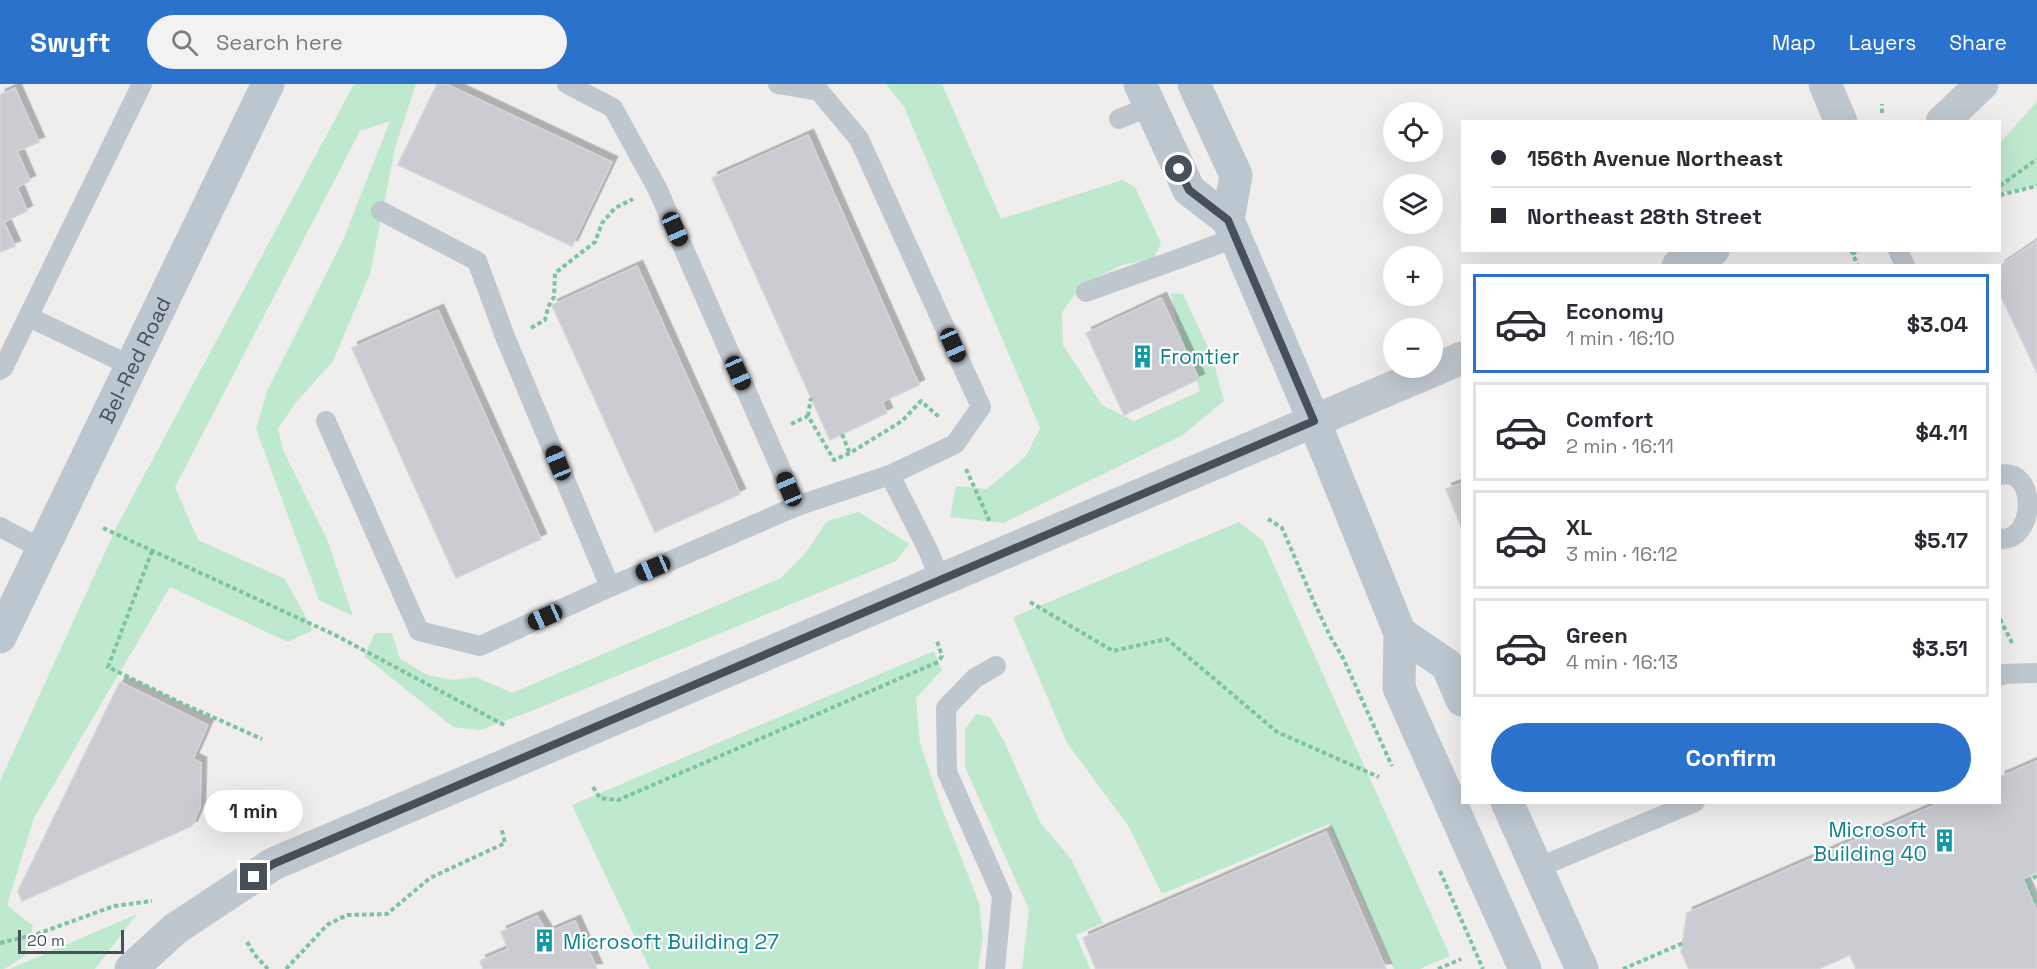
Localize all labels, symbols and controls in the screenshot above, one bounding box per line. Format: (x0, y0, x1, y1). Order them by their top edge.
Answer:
search box (147, 15, 567, 69)
text: Swyft (30, 24, 111, 60)
icon: search (168, 26, 201, 59)
text: Search here (216, 28, 343, 56)
text: Map (1772, 29, 1816, 56)
text: Layers (1849, 29, 1916, 56)
text: Share (1949, 29, 2007, 56)
map controls (1383, 102, 1443, 378)
button: locate (1383, 102, 1443, 162)
text: 156th Avenue Northeast (1527, 144, 1783, 172)
route start (1165, 155, 1192, 182)
button: layers (1383, 174, 1443, 234)
text: Northeast 28th Street (1527, 202, 1762, 230)
car (659, 209, 691, 249)
button: + (1383, 246, 1443, 306)
street label: Bel-Red Road (92, 292, 176, 427)
icon: car (1494, 297, 1548, 351)
text: Economy (1566, 297, 1664, 325)
text: $3.04 (1907, 310, 1968, 338)
button: − (1383, 318, 1443, 378)
car (937, 325, 969, 365)
text: 1 min · 16:10 (1566, 325, 1675, 351)
building icon: Frontier (1129, 343, 1155, 369)
place label: Frontier (1160, 343, 1240, 370)
car (722, 353, 754, 393)
icon: car (1494, 405, 1548, 459)
text: Comfort (1566, 405, 1654, 433)
text: $4.11 (1915, 418, 1968, 446)
text: 2 min · 16:11 (1566, 433, 1674, 459)
car (543, 443, 573, 483)
car (774, 469, 804, 509)
icon: car (1494, 513, 1548, 567)
text: XL (1566, 513, 1592, 541)
text: $5.17 (1914, 526, 1968, 554)
text: 3 min · 16:12 (1566, 541, 1678, 567)
car (633, 553, 673, 583)
car (525, 601, 565, 633)
icon: car (1494, 621, 1548, 675)
text: Green (1566, 621, 1628, 649)
text: $3.51 (1912, 634, 1968, 662)
text: 4 min · 16:13 (1566, 649, 1678, 675)
button: Confirm (1491, 723, 1971, 792)
callout: 1 min (204, 790, 304, 832)
text: 1 min (229, 798, 278, 824)
place label: Microsoft Building 40 (1813, 816, 1927, 867)
building icon: Microsoft Building 40 (1932, 828, 1958, 854)
route end (240, 863, 267, 890)
scale bar (18, 927, 124, 954)
building icon: Microsoft Building 27 (532, 928, 558, 954)
place label: Microsoft Building 27 (563, 928, 779, 955)
text: 20 m (27, 930, 65, 951)

